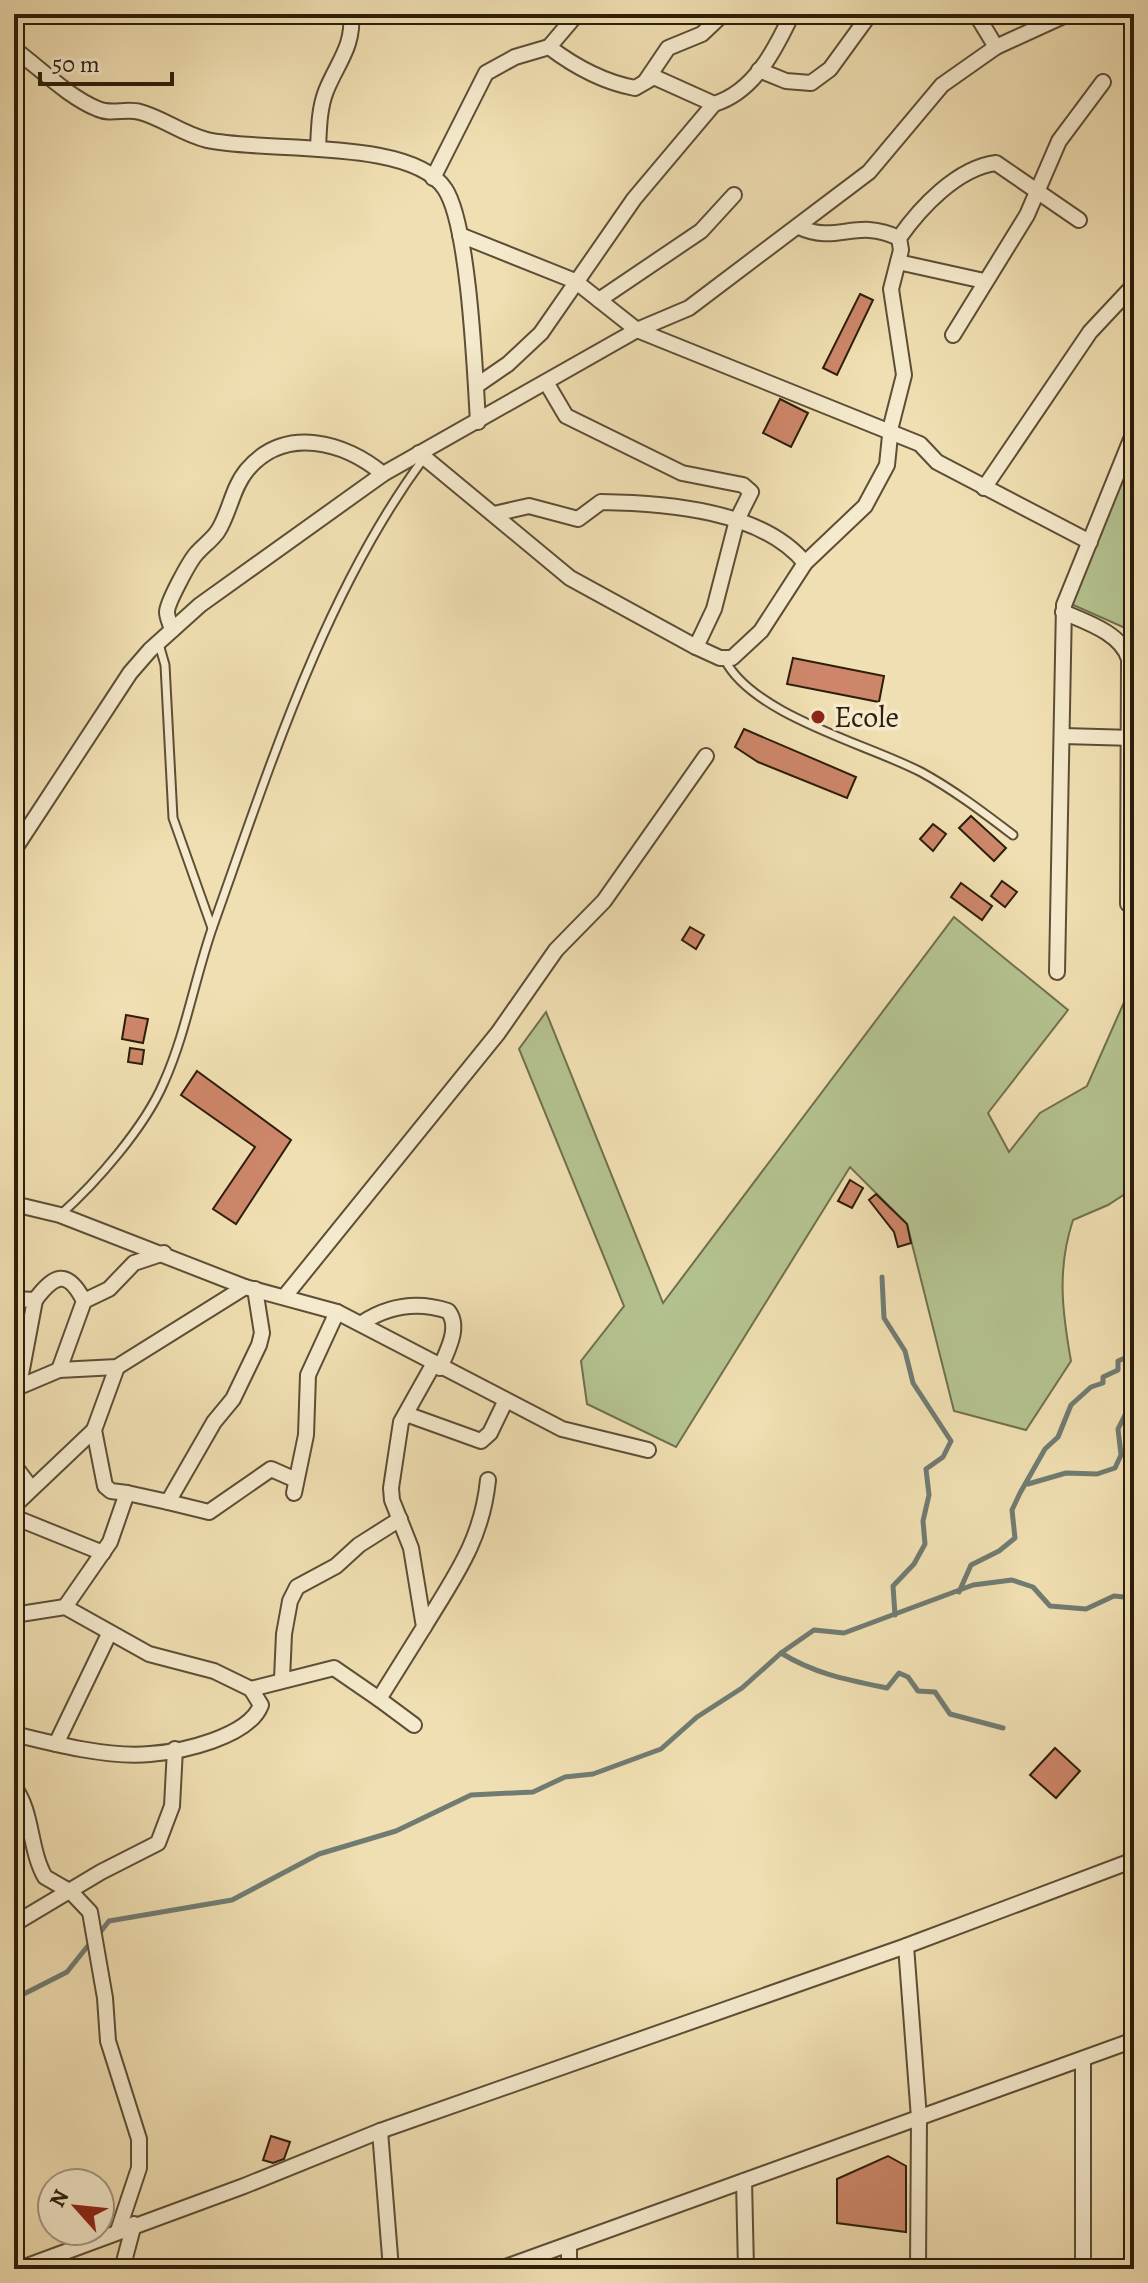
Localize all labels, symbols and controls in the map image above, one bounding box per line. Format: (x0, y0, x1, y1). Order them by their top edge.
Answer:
scale bar (40, 36, 172, 86)
text: 50 m (52, 48, 100, 80)
place label: Ecole (834, 697, 899, 737)
marker: Ecole (809, 708, 827, 726)
north arrow (36, 2167, 116, 2247)
text: N (42, 2184, 76, 2212)

